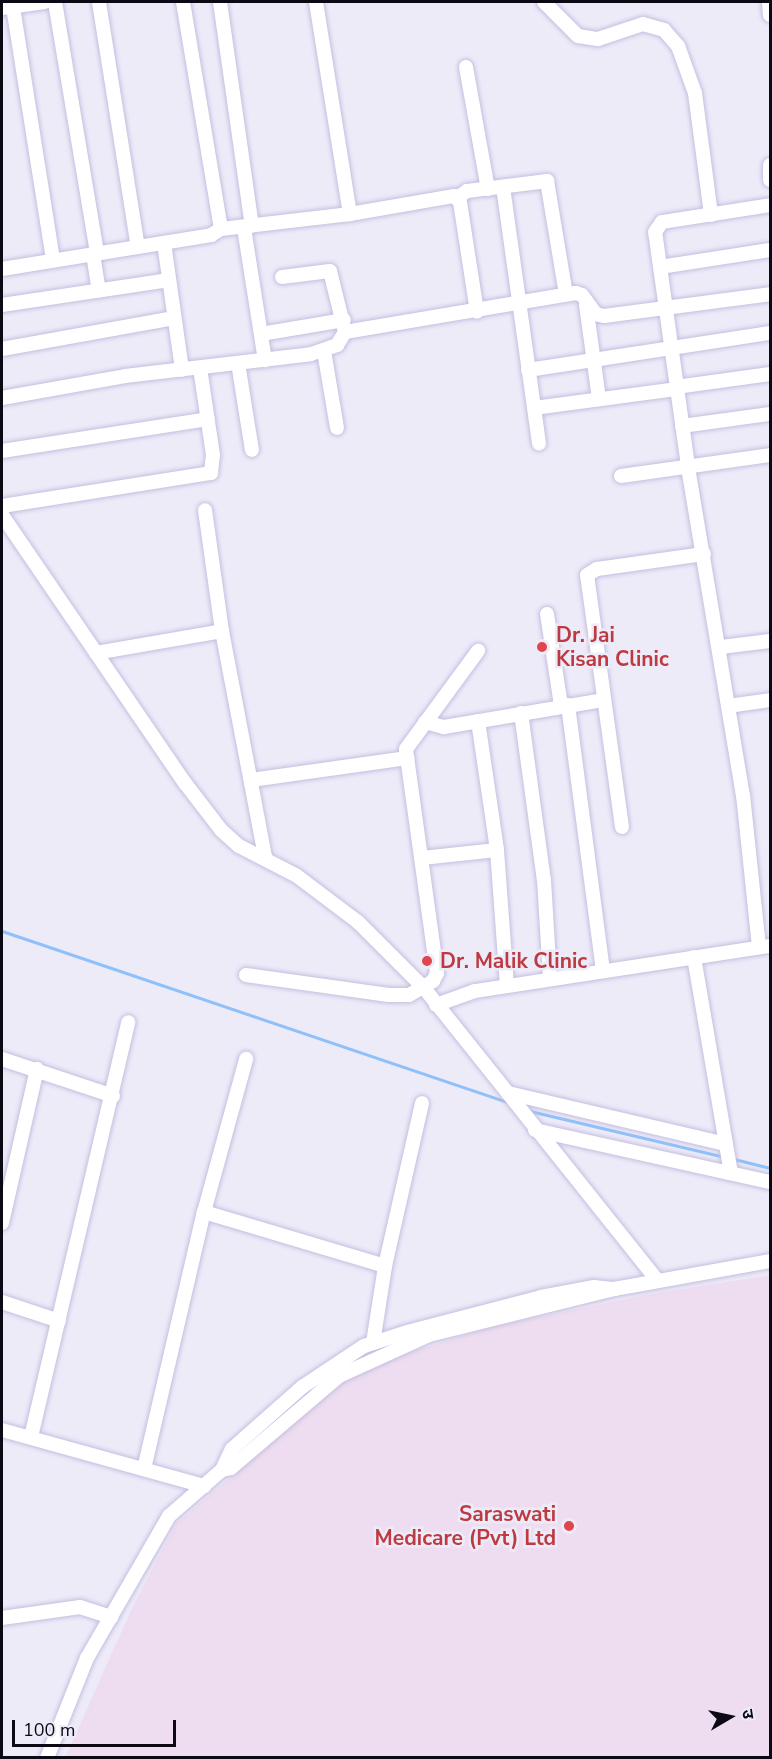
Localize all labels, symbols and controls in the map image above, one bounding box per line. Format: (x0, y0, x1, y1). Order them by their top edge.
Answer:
place label: Dr. Jai Kisan Clinic (556, 622, 669, 672)
marker: Dr. Jai Kisan Clinic (533, 638, 551, 656)
place label: Dr. Malik Clinic (440, 948, 587, 974)
marker: Dr. Malik Clinic (418, 952, 436, 970)
place label: Saraswati Medicare (Pvt) Ltd (375, 1501, 556, 1551)
marker: Saraswati Medicare (Pvt) Ltd (560, 1517, 578, 1535)
north arrow (700, 1687, 760, 1747)
scale bar (15, 1708, 178, 1746)
text: उ (736, 1708, 759, 1721)
text: 100 m (23, 1718, 75, 1742)

